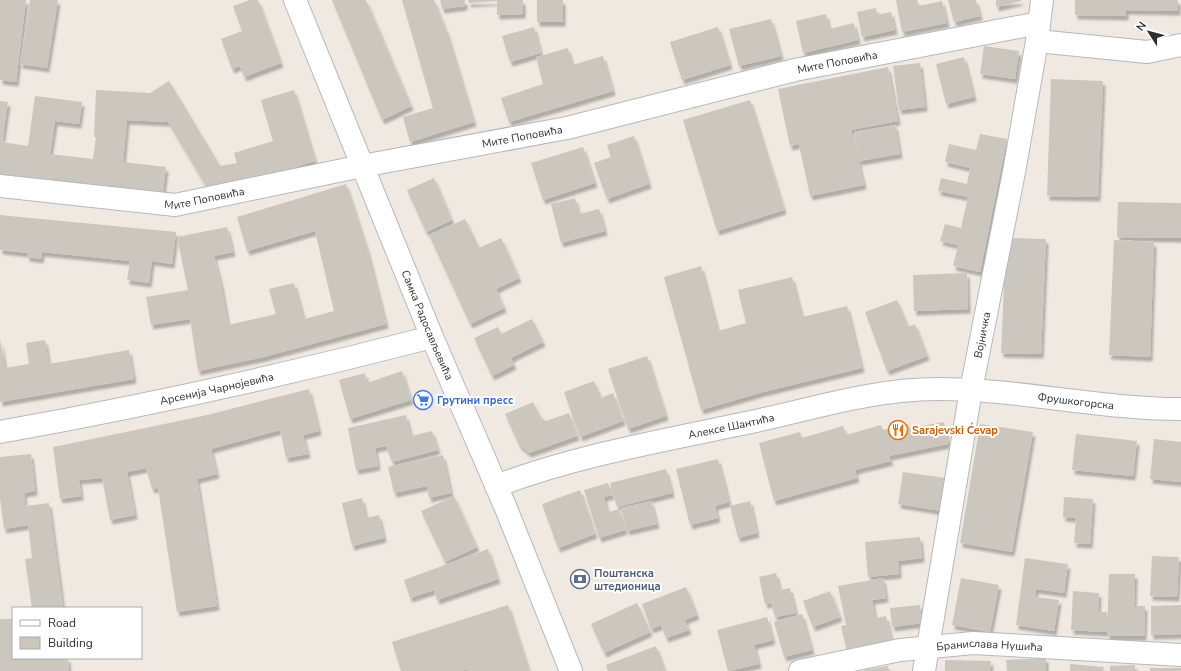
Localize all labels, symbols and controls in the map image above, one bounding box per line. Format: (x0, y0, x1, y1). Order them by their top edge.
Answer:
north arrow (1129, 12, 1169, 52)
text: N (1133, 19, 1150, 34)
street label: Мите Поповића (796, 47, 879, 77)
street label: Мите Поповића (481, 121, 564, 151)
street label: Мите Поповића (163, 183, 246, 213)
street label: Самка Радосављевића (398, 268, 457, 382)
street label: Војничка (970, 310, 994, 360)
street label: Арсенија Чарнојевића (158, 369, 275, 408)
supermarket icon: Грутини пресс (412, 389, 434, 411)
street label: Фрушкогорска (1037, 389, 1115, 413)
place label: Грутини пресс (437, 393, 514, 408)
street label: Алексе Шантића (687, 410, 776, 442)
restaurant icon: Sarajevski Ćevap (887, 419, 909, 441)
place label: Sarajevski Ćevap (912, 422, 998, 438)
place label: Поштанска штедионица (594, 566, 661, 594)
bank icon: Поштанска штедионица (569, 568, 591, 590)
legend (12, 607, 142, 659)
text: Road (48, 615, 76, 631)
text: Building (48, 635, 93, 651)
street label: Бранислава Нушића (936, 635, 1043, 655)

